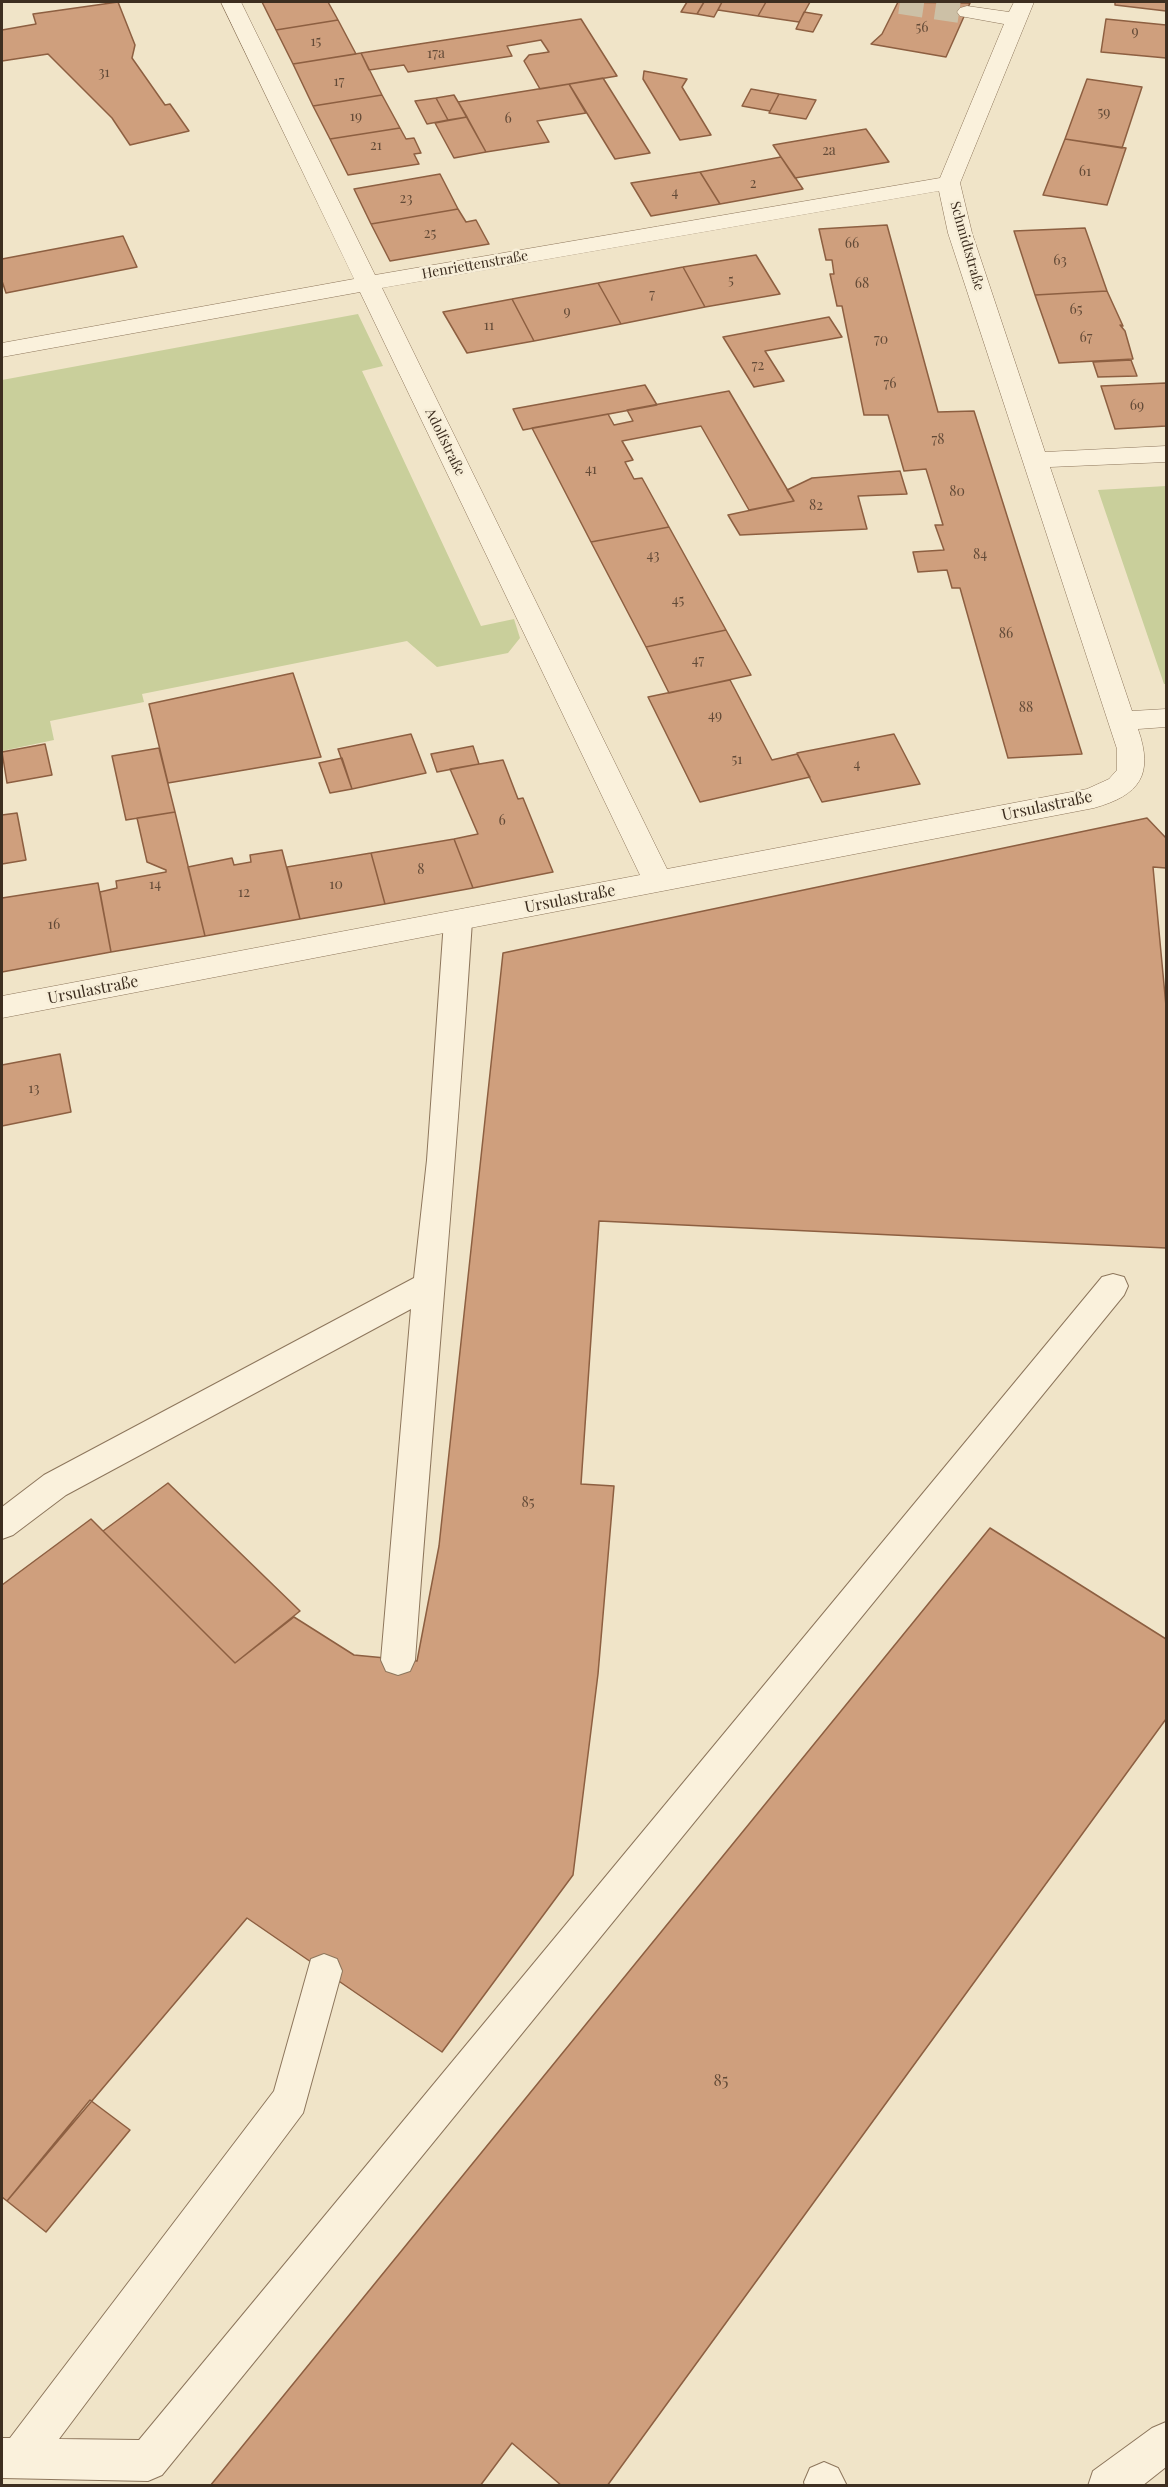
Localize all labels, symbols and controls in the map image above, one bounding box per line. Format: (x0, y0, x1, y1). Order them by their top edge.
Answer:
house number: 56 (915, 20, 929, 36)
house number: 9 (1131, 24, 1139, 40)
house number: 15 (311, 34, 321, 50)
house number: 17a (427, 46, 445, 62)
house number: 31 (98, 65, 110, 81)
house number: 17 (334, 74, 344, 90)
house number: 59 (1098, 105, 1110, 121)
house number: 19 (350, 109, 362, 125)
house number: 6 (504, 111, 512, 127)
house number: 21 (370, 138, 382, 154)
house number: 2a (822, 143, 836, 159)
house number: 61 (1079, 164, 1091, 180)
house number: 2 (750, 176, 756, 192)
house number: 4 (672, 185, 678, 201)
house number: 23 (399, 191, 413, 207)
street label: Schmidtstraße (946, 200, 988, 292)
house number: 25 (424, 226, 436, 242)
house number: 66 (845, 236, 859, 252)
street label: Henriettenstraße (421, 247, 529, 283)
house number: 63 (1053, 253, 1067, 269)
house number: 5 (728, 273, 734, 289)
house number: 68 (855, 276, 869, 292)
house number: 7 (649, 287, 655, 303)
house number: 65 (1069, 302, 1083, 318)
house number: 9 (563, 304, 571, 320)
house number: 11 (484, 318, 494, 334)
house number: 67 (1080, 330, 1092, 346)
house number: 70 (874, 332, 888, 348)
house number: 72 (752, 358, 764, 374)
house number: 76 (884, 376, 896, 392)
house number: 69 (1130, 398, 1144, 414)
street label: Adolfstraße (421, 406, 469, 478)
house number: 78 (932, 432, 944, 448)
house number: 41 (585, 462, 597, 478)
house number: 80 (949, 484, 965, 500)
house number: 82 (809, 498, 823, 514)
house number: 84 (973, 547, 987, 563)
house number: 43 (647, 548, 659, 564)
house number: 45 (672, 593, 684, 609)
house number: 86 (999, 626, 1013, 642)
house number: 47 (692, 653, 704, 669)
house number: 88 (1019, 700, 1033, 716)
house number: 49 (708, 708, 722, 724)
house number: 51 (732, 752, 742, 768)
house number: 4 (854, 757, 860, 773)
street label: Ursulastraße (1000, 787, 1094, 825)
house number: 6 (498, 813, 506, 829)
house number: 8 (417, 862, 425, 878)
house number: 14 (149, 877, 161, 893)
house number: 10 (329, 877, 343, 893)
street label: Ursulastraße (523, 881, 617, 917)
house number: 12 (238, 885, 250, 901)
house number: 16 (48, 917, 60, 933)
street label: Ursulastraße (46, 972, 140, 1008)
house number: 13 (28, 1081, 40, 1097)
house number: 85 (521, 1495, 535, 1511)
house number: 85 (714, 2071, 728, 2091)

